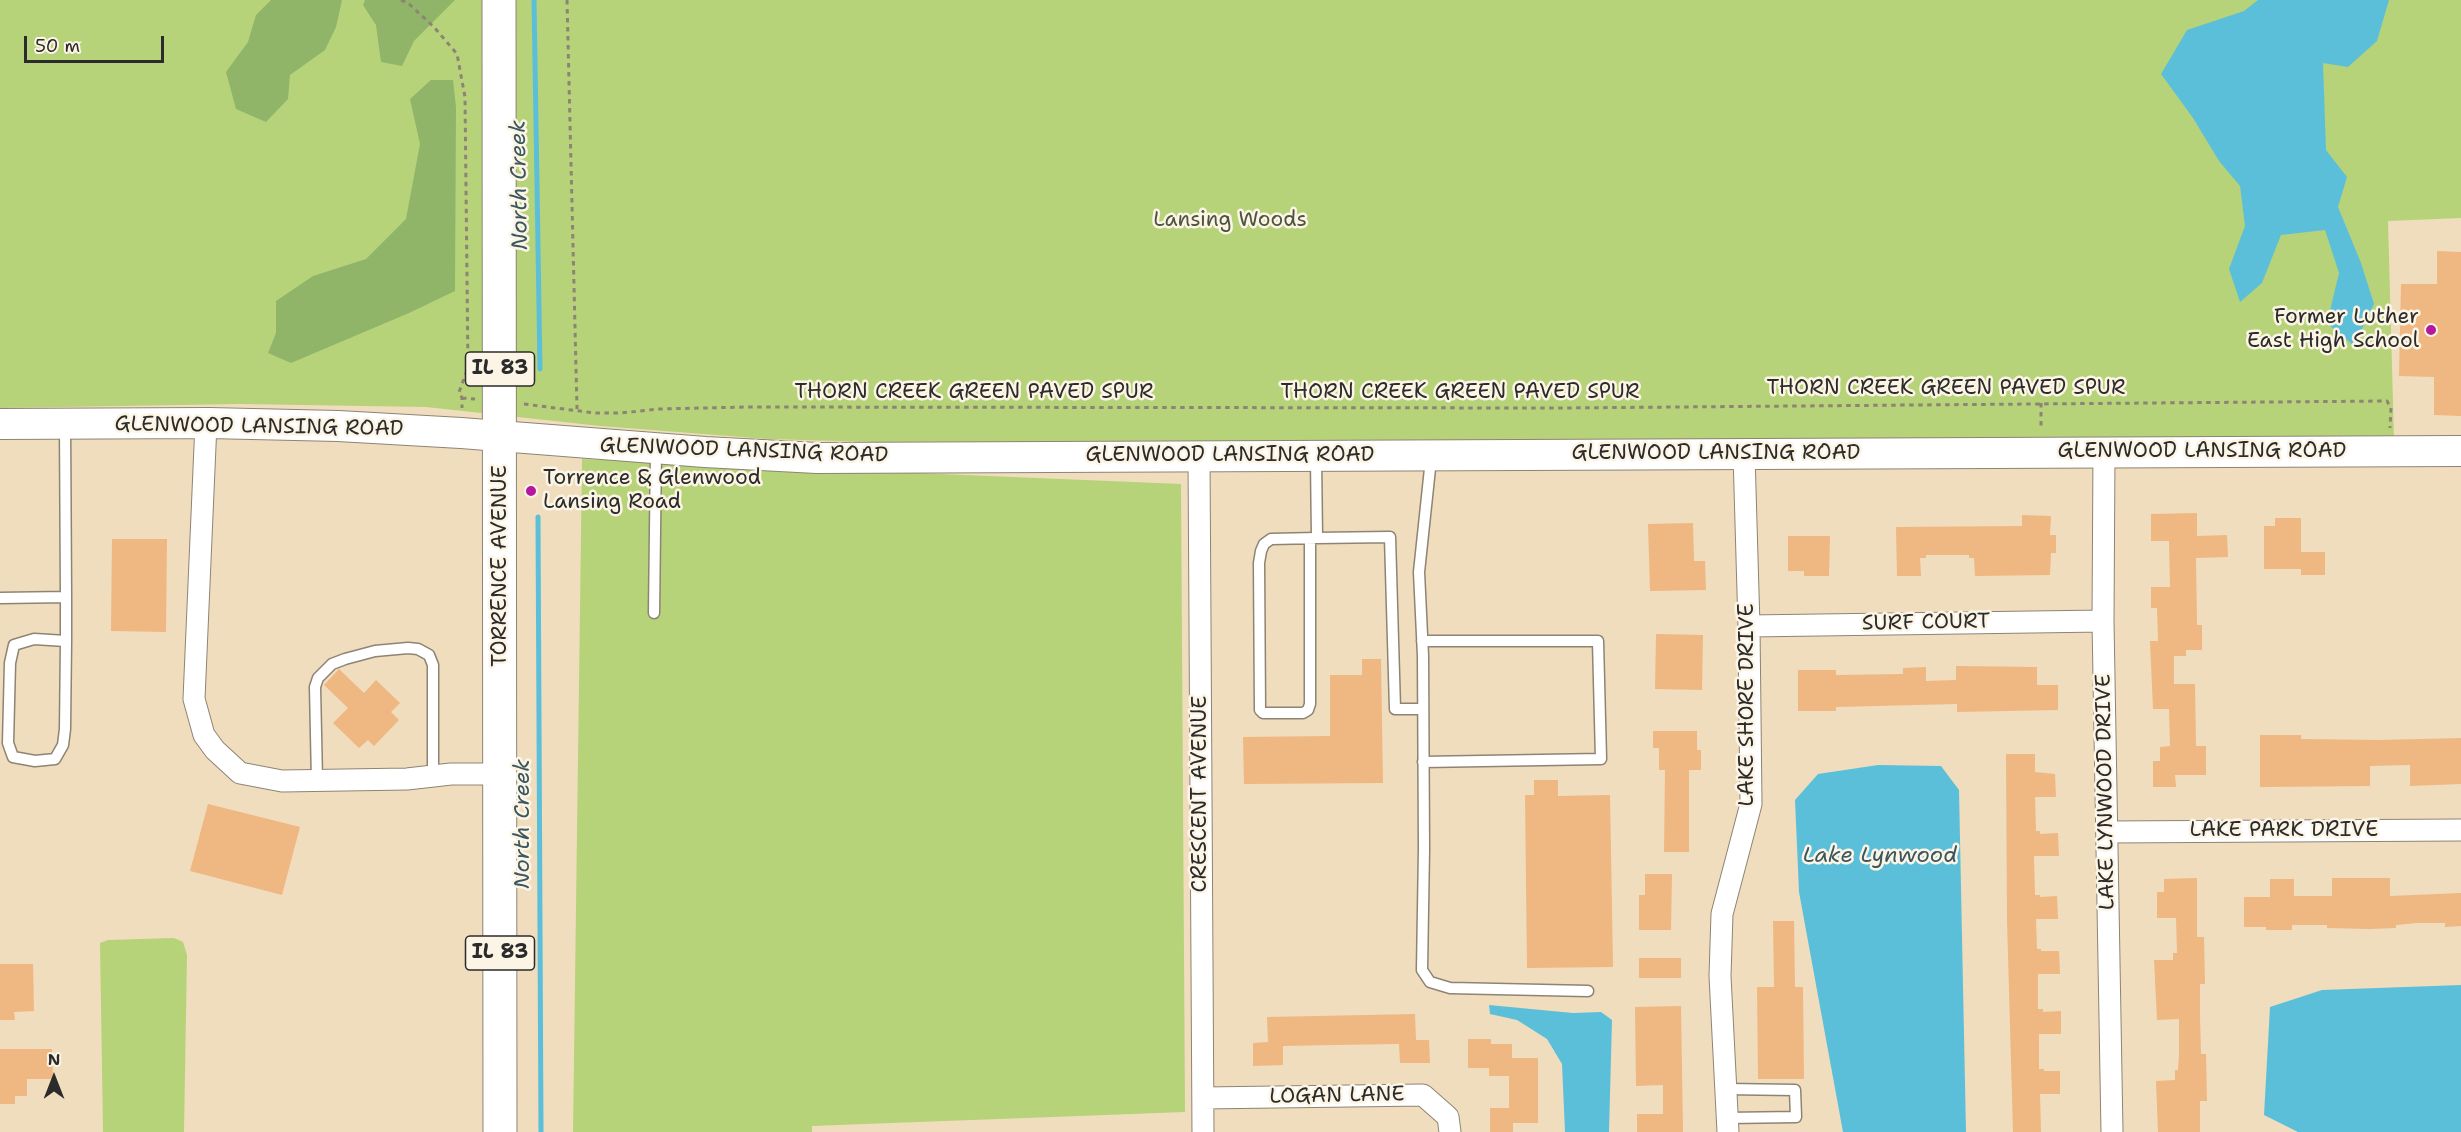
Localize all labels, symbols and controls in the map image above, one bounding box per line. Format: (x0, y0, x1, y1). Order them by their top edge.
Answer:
scale bar (27, 24, 166, 62)
text: 50 m (35, 34, 80, 58)
water label: North Creek (506, 120, 534, 250)
park label: Lansing Woods (1153, 208, 1307, 234)
place label: Former Luther East High School (2247, 305, 2419, 355)
marker: Former Luther East High School (2424, 323, 2438, 337)
road number: IL 83 (466, 352, 534, 386)
street label: THORN CREEK GREEN PAVED SPUR (1767, 376, 2125, 402)
street label: THORN CREEK GREEN PAVED SPUR (795, 380, 1153, 406)
street label: THORN CREEK GREEN PAVED SPUR (1281, 380, 1639, 406)
street label: GLENWOOD LANSING ROAD (114, 412, 404, 442)
street label: GLENWOOD LANSING ROAD (599, 433, 889, 469)
street label: GLENWOOD LANSING ROAD (2058, 439, 2346, 465)
street label: GLENWOOD LANSING ROAD (1572, 441, 1860, 467)
street label: GLENWOOD LANSING ROAD (1086, 443, 1374, 469)
street label: TORRENCE AVENUE (488, 465, 514, 667)
place label: Torrence & Glenwood Lansing Road (543, 466, 761, 516)
marker: Torrence & Glenwood Lansing Road (524, 484, 538, 498)
street label: LAKE SHORE DRIVE (1735, 603, 1761, 807)
street label: SURF COURT (1862, 609, 1990, 637)
street label: LAKE LYNWOOD DRIVE (2091, 674, 2121, 910)
street label: CRESCENT AVENUE (1188, 696, 1214, 892)
water label: North Creek (510, 759, 536, 889)
street label: LAKE PARK DRIVE (2190, 818, 2378, 844)
water label: Lake Lynwood (1803, 843, 1957, 869)
road number: IL 83 (466, 936, 534, 970)
north arrow (24, 1048, 84, 1108)
text: N (48, 1049, 60, 1070)
street label: LOGAN LANE (1269, 1082, 1405, 1110)

